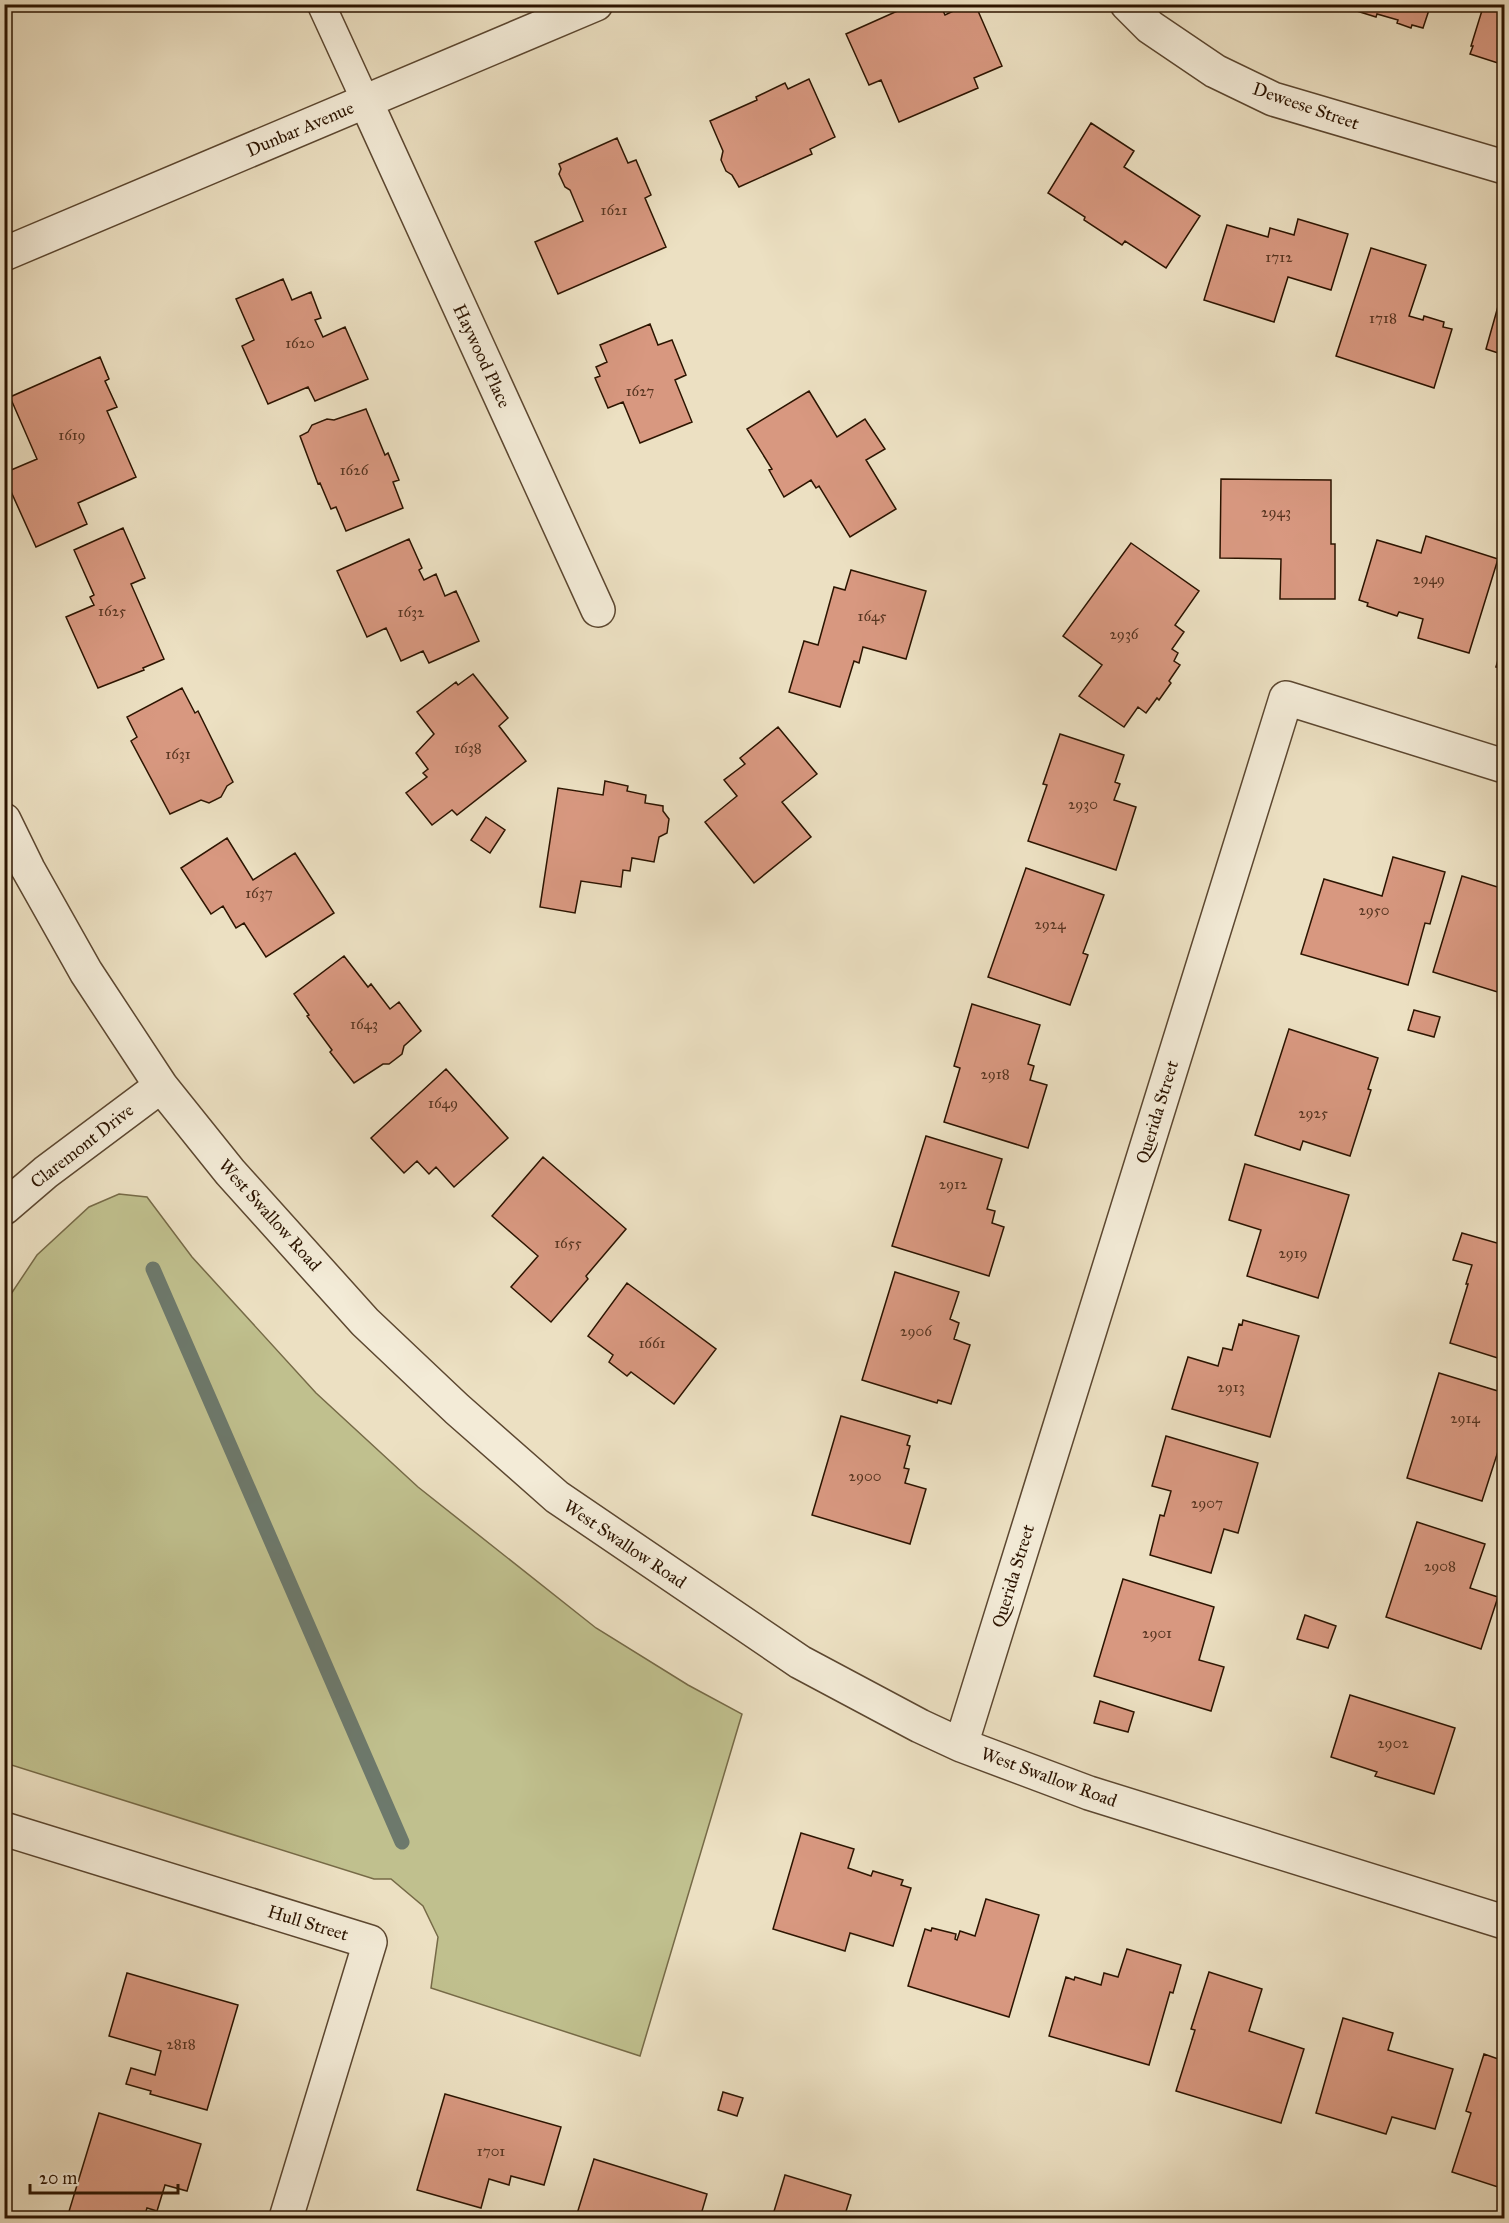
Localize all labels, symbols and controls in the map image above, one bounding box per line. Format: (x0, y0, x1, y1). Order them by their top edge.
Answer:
street label: Deweese Street (1250, 78, 1363, 135)
street label: Dunbar Avenue (243, 97, 357, 161)
house number: 1621 (601, 201, 628, 219)
house number: 1712 (1265, 248, 1293, 266)
street label: Haywood Place (448, 300, 516, 412)
house number: 1718 (1369, 309, 1397, 327)
house number: 1620 (285, 334, 315, 352)
house number: 1627 (626, 382, 654, 400)
house number: 1619 (58, 426, 86, 444)
house number: 1626 (340, 461, 370, 479)
house number: 2943 (1261, 503, 1291, 521)
house number: 2949 (1413, 570, 1445, 588)
house number: 1625 (98, 602, 126, 620)
house number: 1632 (398, 603, 425, 621)
house number: 1645 (858, 607, 886, 625)
house number: 2936 (1109, 625, 1140, 643)
house number: 1638 (454, 739, 482, 757)
house number: 1631 (165, 745, 191, 763)
house number: 2930 (1068, 795, 1098, 813)
house number: 1637 (245, 884, 273, 902)
house number: 2950 (1358, 901, 1390, 919)
house number: 2924 (1034, 915, 1066, 933)
house number: 1643 (350, 1015, 378, 1033)
street label: Querida Street (1131, 1057, 1183, 1166)
house number: 2918 (980, 1065, 1010, 1083)
house number: 1649 (428, 1094, 458, 1112)
street label: Claremont Drive (26, 1099, 138, 1193)
house number: 2925 (1298, 1104, 1328, 1122)
street label: West Swallow Road (214, 1154, 326, 1276)
house number: 2912 (939, 1175, 968, 1193)
house number: 1655 (554, 1234, 582, 1252)
house number: 2919 (1278, 1244, 1308, 1262)
house number: 2906 (900, 1322, 933, 1340)
house number: 1661 (638, 1334, 666, 1352)
house number: 2913 (1217, 1378, 1245, 1396)
house number: 2914 (1450, 1409, 1480, 1427)
house number: 2900 (849, 1467, 881, 1485)
house number: 2907 (1191, 1494, 1223, 1512)
street label: West Swallow Road (560, 1495, 690, 1593)
street label: Querida Street (987, 1521, 1039, 1630)
house number: 2908 (1424, 1557, 1456, 1575)
house number: 2901 (1142, 1624, 1172, 1642)
house number: 2902 (1377, 1734, 1409, 1752)
street label: West Swallow Road (978, 1742, 1120, 1812)
street label: Hull Street (265, 1900, 352, 1946)
house number: 2818 (166, 2035, 196, 2053)
house number: 1701 (477, 2142, 505, 2160)
scale bar (30, 2157, 178, 2195)
text: 20 m (39, 2167, 77, 2189)

